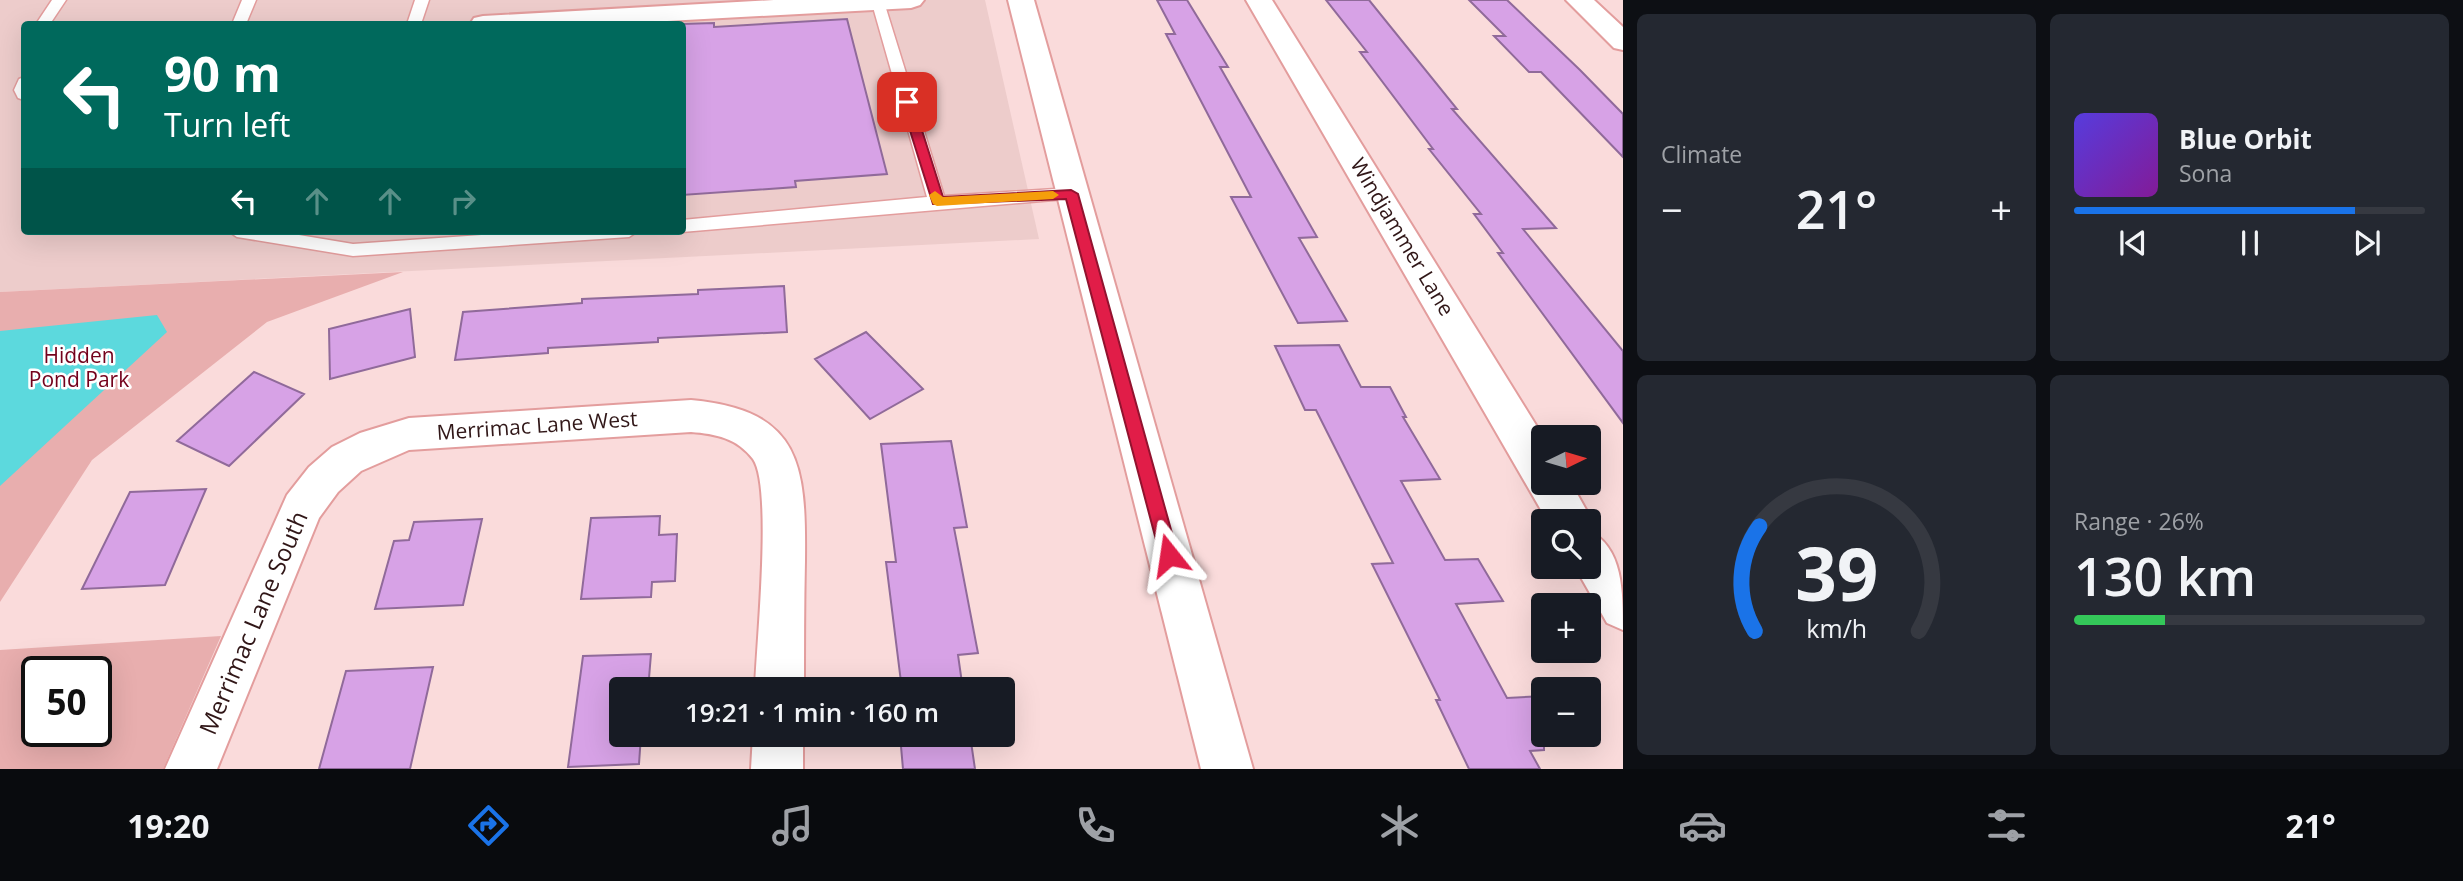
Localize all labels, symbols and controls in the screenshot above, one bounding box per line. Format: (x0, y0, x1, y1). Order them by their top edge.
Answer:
text: 90 m (164, 40, 281, 106)
icon: left (49, 49, 140, 140)
pin (877, 72, 937, 132)
icon: arrive (888, 83, 926, 121)
text: Turn left (164, 103, 290, 146)
text: Blue Orbit (2179, 121, 2312, 157)
text: Climate (1661, 138, 1742, 170)
street label: Windjammer Lane (1345, 152, 1461, 321)
text: Sona (2179, 157, 2232, 189)
text: 21° (1796, 173, 1877, 244)
icon: left (225, 182, 263, 220)
icon: ahead (298, 182, 336, 220)
icon: ahead (371, 182, 409, 220)
icon: right (444, 182, 482, 220)
text: − (1661, 183, 1683, 235)
text: + (1990, 183, 2012, 235)
icon: previous (2114, 224, 2152, 262)
icon: pause (2231, 224, 2269, 262)
icon: next (2348, 224, 2386, 262)
park label: Hidden Pond Park (29, 341, 129, 393)
street label: Merrimac Lane West (436, 404, 638, 446)
north arrow (1531, 425, 1601, 495)
map controls (1531, 425, 1601, 747)
text: Range · 26% (2074, 505, 2204, 537)
street label: Merrimac Lane South (191, 506, 315, 739)
button: search (1531, 509, 1601, 579)
position arrow (1132, 518, 1206, 592)
text: 39 (1795, 523, 1878, 622)
text: 130 km (2074, 540, 2256, 611)
button: + (1531, 593, 1601, 663)
text: km/h (1806, 611, 1867, 645)
speed limit sign: 50 (21, 656, 112, 747)
button: − (1531, 677, 1601, 747)
text: 19:21 · 1 min · 160 m (685, 694, 939, 730)
icon: directions (464, 801, 513, 850)
icon: music (768, 801, 817, 850)
icon: phone (1071, 801, 1120, 850)
icon: climate (1375, 801, 1424, 850)
icon: car (1678, 801, 1727, 850)
icon: filters (1982, 801, 2031, 850)
text: 19:20 (127, 804, 210, 847)
text: 21° (2285, 804, 2336, 847)

